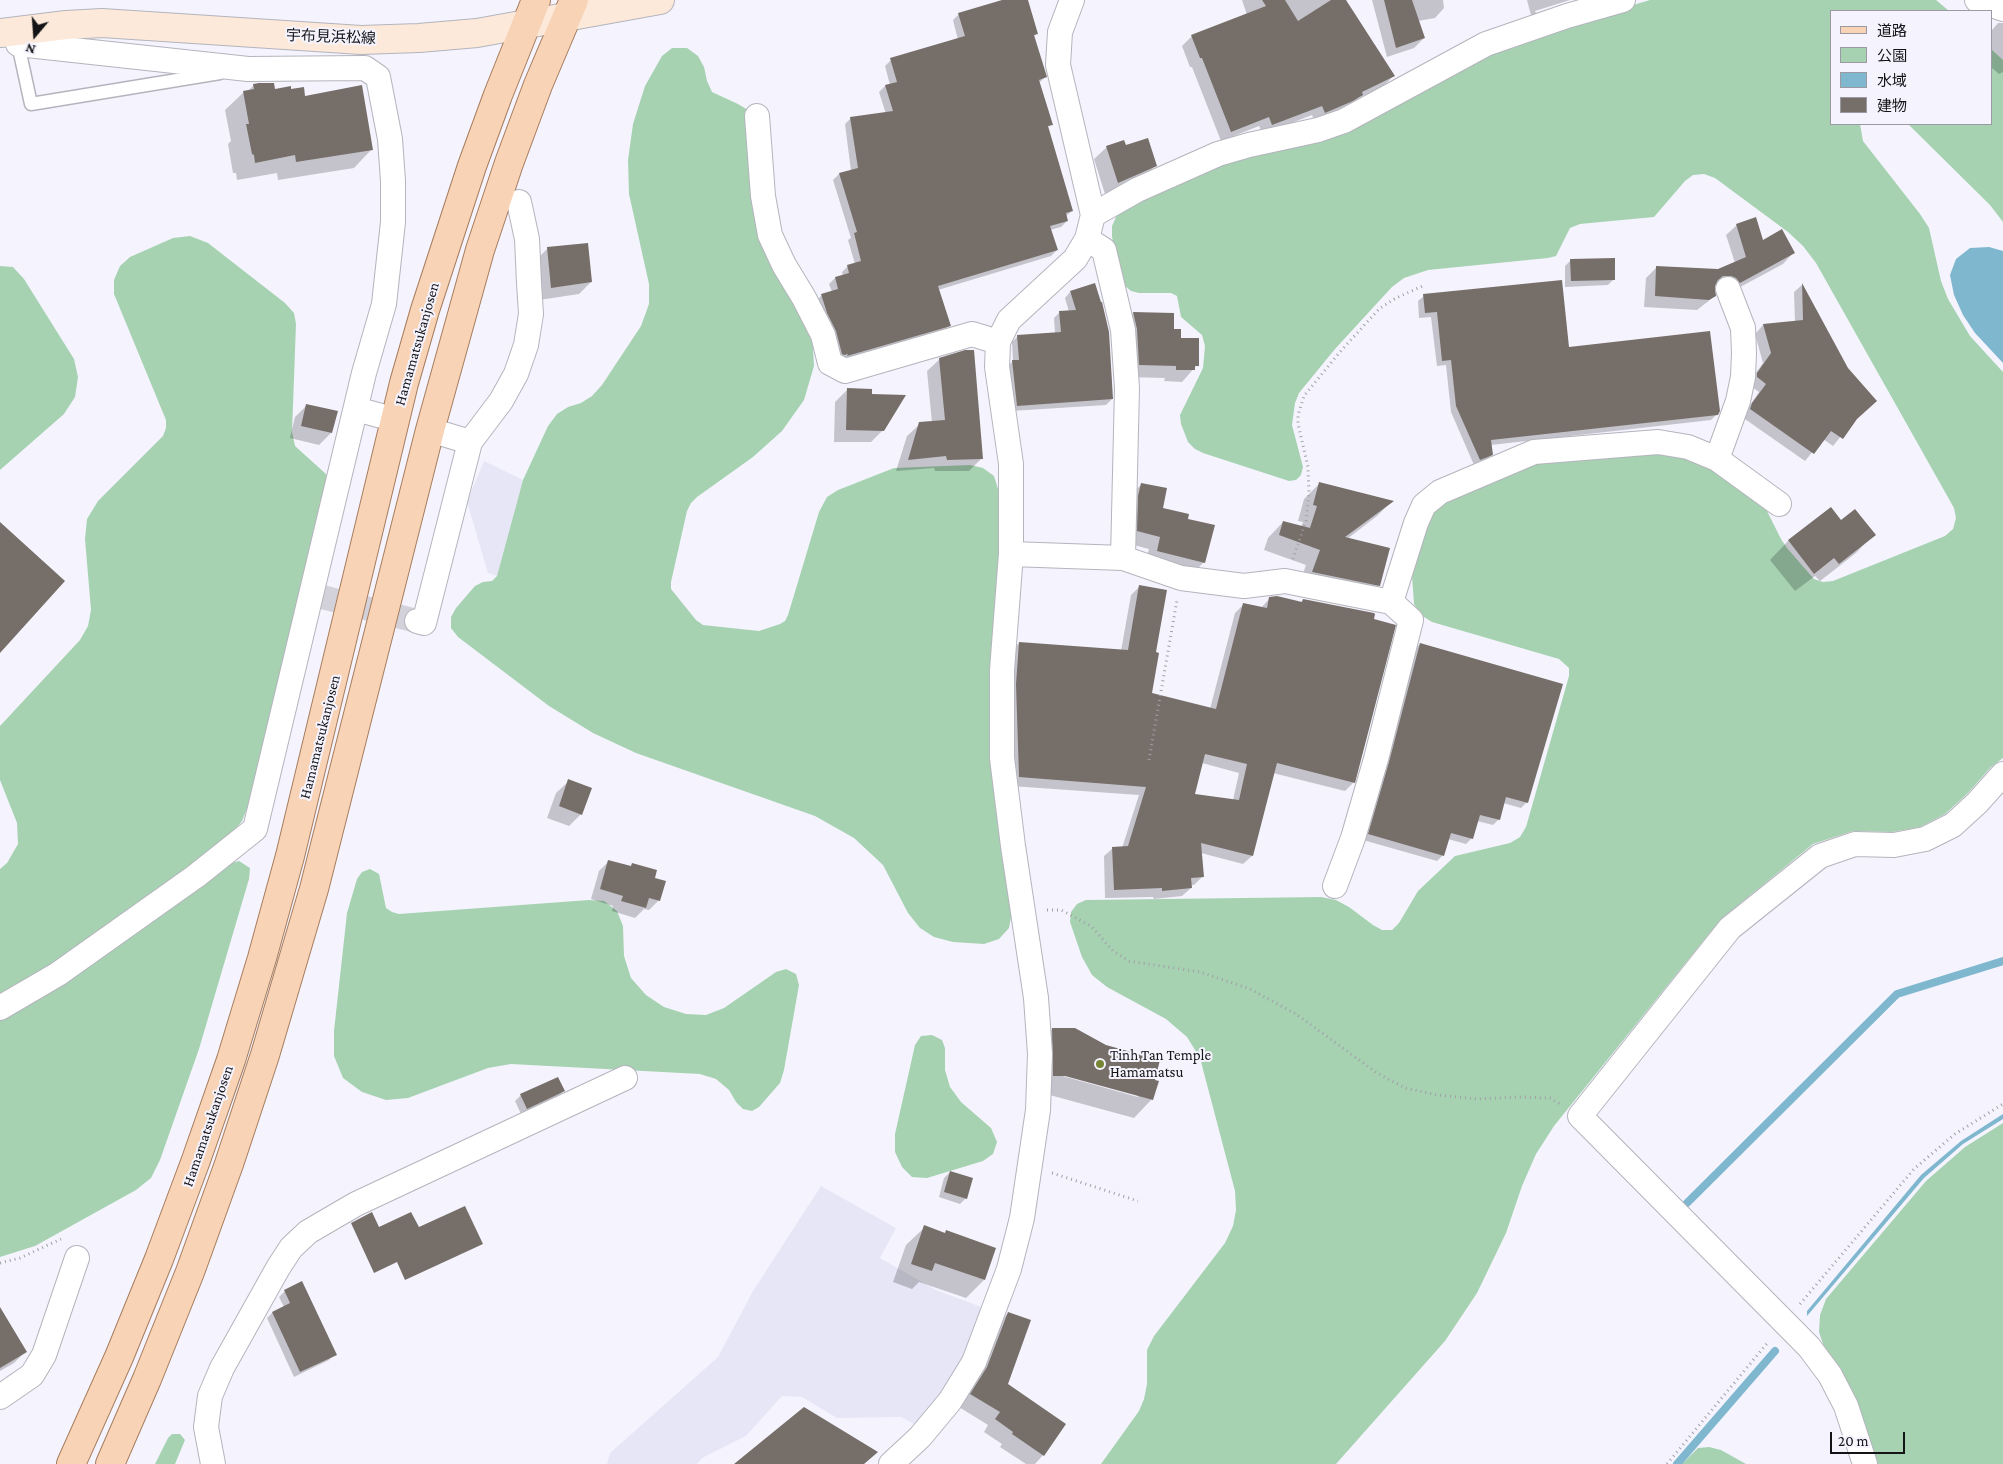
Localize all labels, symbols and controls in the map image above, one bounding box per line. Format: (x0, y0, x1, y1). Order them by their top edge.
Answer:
north arrow (10, 10, 60, 60)
legend (1830, 10, 1993, 125)
text: 道路 (1877, 23, 1907, 39)
street label: 宇布見浜松線 (286, 26, 376, 48)
text: N (23, 40, 37, 58)
text: 公園 (1877, 48, 1907, 64)
text: 水域 (1877, 73, 1907, 89)
text: 建物 (1877, 98, 1907, 114)
street label: Hamamatsukanjosen (391, 280, 443, 408)
street label: Hamamatsukanjosen (296, 673, 344, 801)
place label: Tinh Tan Temple Hamamatsu (1110, 1046, 1211, 1081)
marker: Tinh Tan Temple Hamamatsu (1094, 1058, 1106, 1070)
street label: Hamamatsukanjosen (179, 1063, 237, 1189)
scale bar (1833, 1422, 1908, 1454)
text: 20 m (1838, 1433, 1869, 1449)

